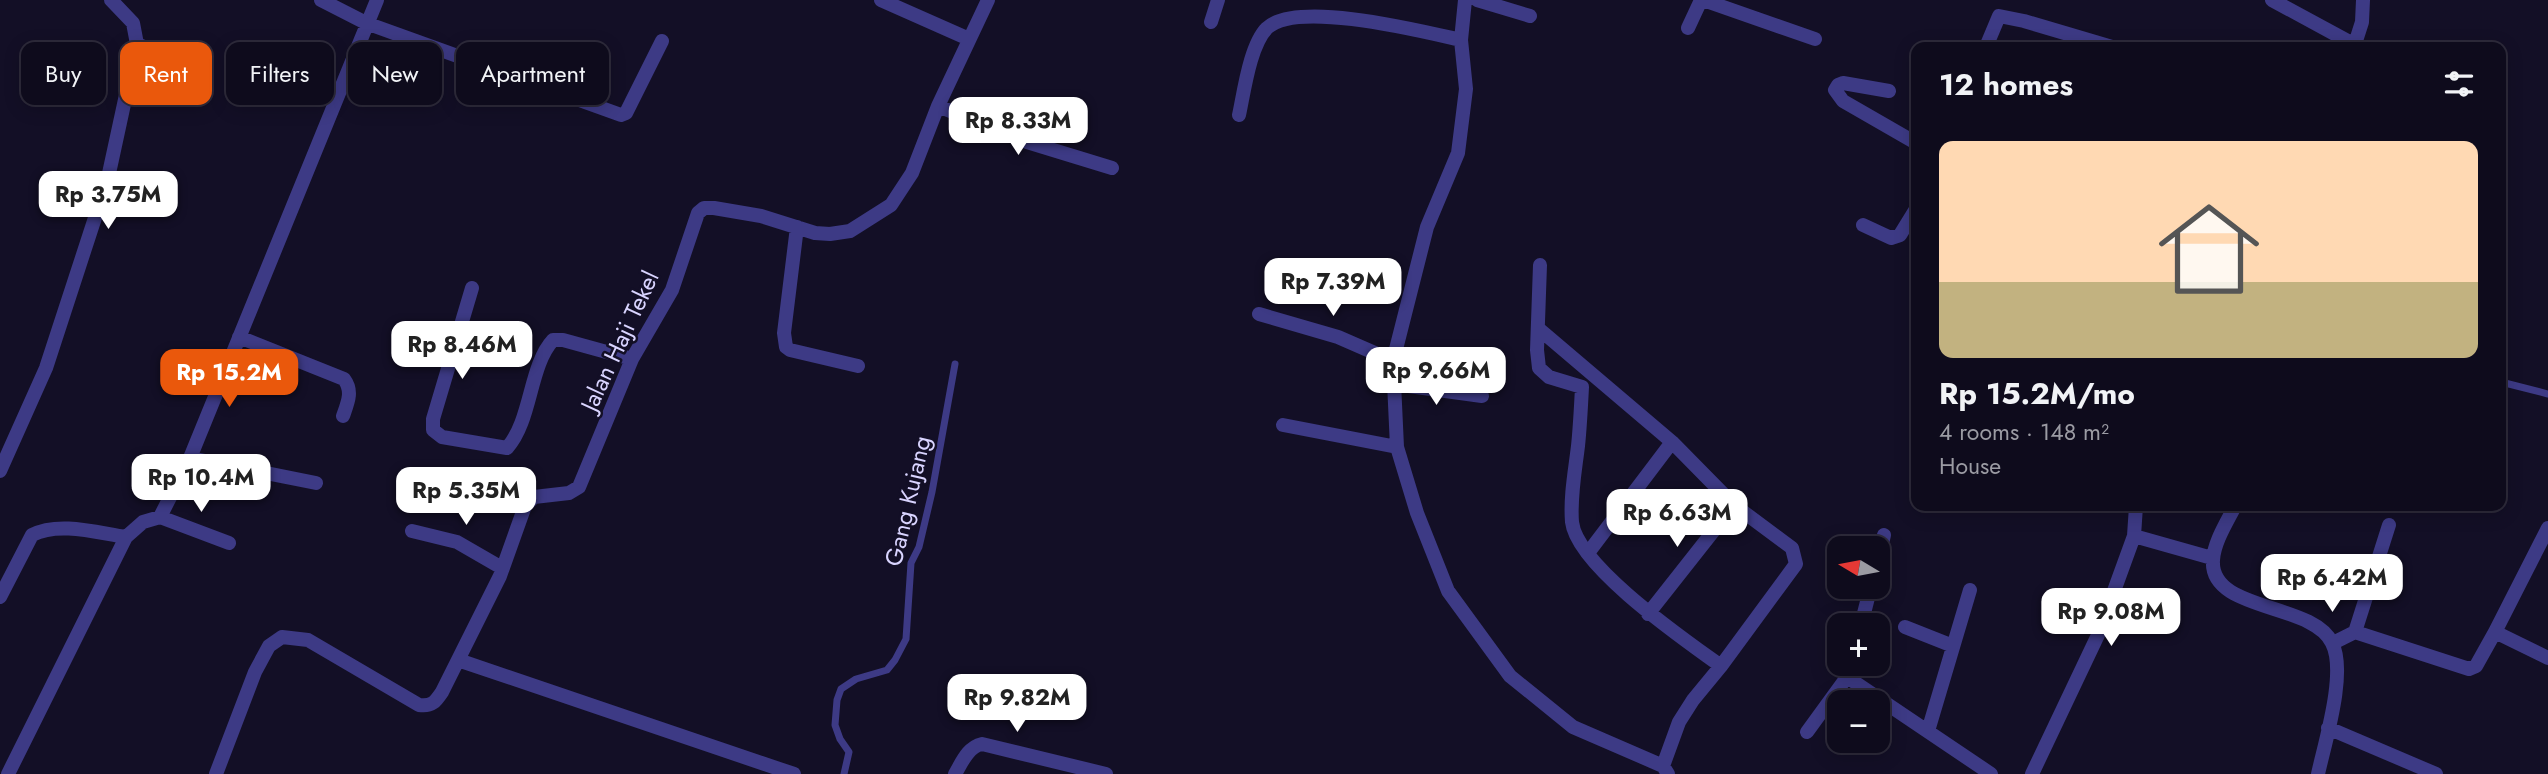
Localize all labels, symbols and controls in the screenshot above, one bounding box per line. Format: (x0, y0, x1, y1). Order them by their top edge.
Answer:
chip: Buy (21, 42, 106, 105)
chip: Rent (120, 42, 212, 105)
chip: Filters (226, 42, 334, 105)
chip: New (348, 42, 442, 105)
chip: Apartment (456, 42, 609, 105)
text: 12 homes (1939, 63, 2073, 106)
icon: filters (2440, 65, 2478, 103)
pin: Rp 8.33M (946, 97, 1090, 157)
text: Rp 8.33M (965, 103, 1071, 137)
pin: Rp 3.75M (36, 172, 180, 231)
text: Rp 3.75M (55, 177, 161, 211)
icon: home (2146, 186, 2272, 312)
pin: Rp 7.39M (1261, 258, 1405, 318)
text: Rp 7.39M (1280, 264, 1386, 298)
street label: Jalan Haji Tekel (570, 265, 667, 420)
pin: Rp 8.46M (390, 322, 534, 381)
text: Rp 8.46M (407, 327, 517, 361)
pin: Rp 9.66M (1364, 348, 1508, 407)
pin: Rp 15.2M (157, 350, 301, 409)
text: Rp 9.66M (1382, 353, 1490, 387)
text: Rp 15.2M (176, 355, 282, 389)
text: Rp 15.2M/mo (1939, 372, 2135, 415)
text: 4 rooms · 148 m² (1939, 415, 2109, 449)
street label: Gang Kujang (876, 432, 940, 570)
text: House (1939, 449, 2001, 483)
pin: Rp 10.4M (129, 454, 273, 514)
text: Rp 10.4M (148, 460, 254, 494)
pin: Rp 5.35M (394, 468, 538, 527)
text: Rp 5.35M (412, 473, 520, 507)
pin: Rp 6.63M (1605, 490, 1749, 549)
text: Rp 6.63M (1623, 495, 1731, 529)
north arrow (1827, 536, 1890, 598)
map controls (1827, 536, 1890, 753)
pin: Rp 6.42M (2260, 554, 2404, 614)
text: Rp 6.42M (2277, 560, 2387, 594)
pin: Rp 9.08M (2039, 588, 2183, 648)
text: Rp 9.08M (2057, 594, 2165, 628)
button: + (1827, 613, 1890, 676)
pin: Rp 9.82M (945, 674, 1089, 734)
text: Rp 9.82M (963, 680, 1071, 714)
button: − (1827, 690, 1890, 753)

